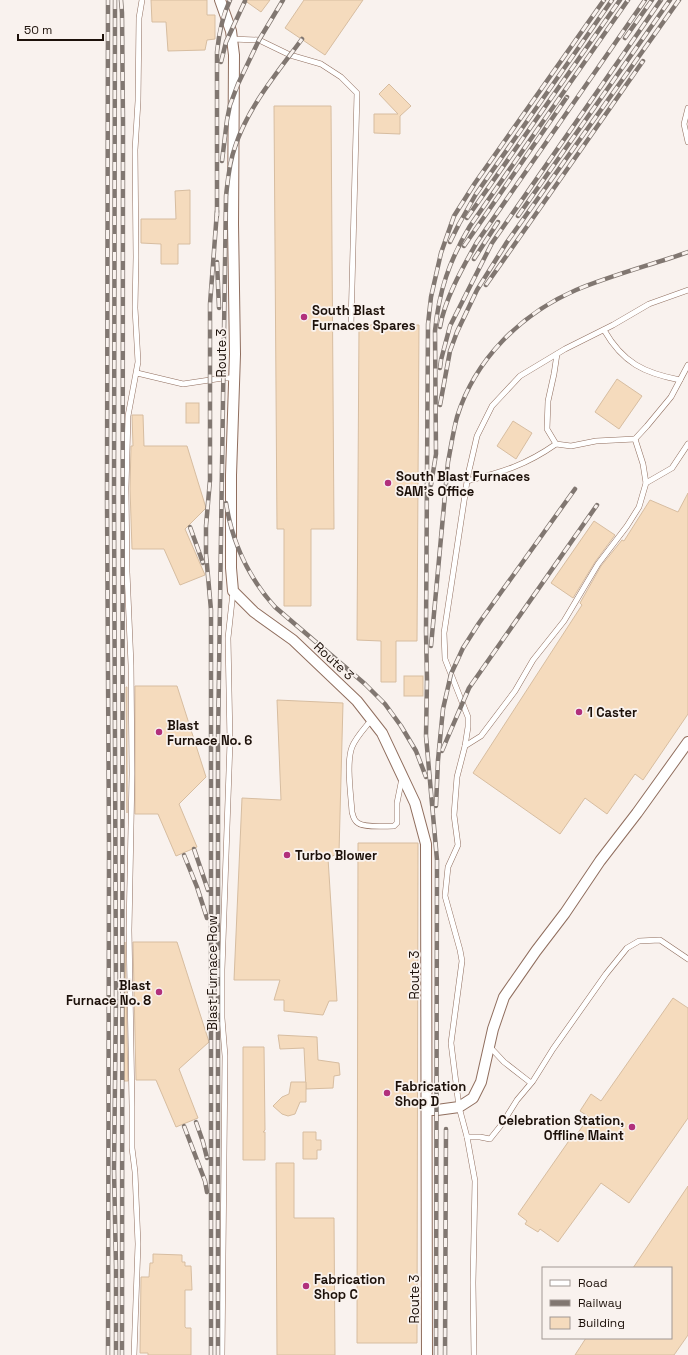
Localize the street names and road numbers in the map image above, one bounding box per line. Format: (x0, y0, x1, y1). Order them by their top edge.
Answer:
street label: Route 3 (213, 328, 230, 377)
street label: Route 3 (310, 638, 358, 684)
street label: Blast Furnace Row (204, 915, 221, 1031)
street label: Route 3 (406, 950, 423, 999)
street label: Route 3 (406, 1274, 423, 1323)

